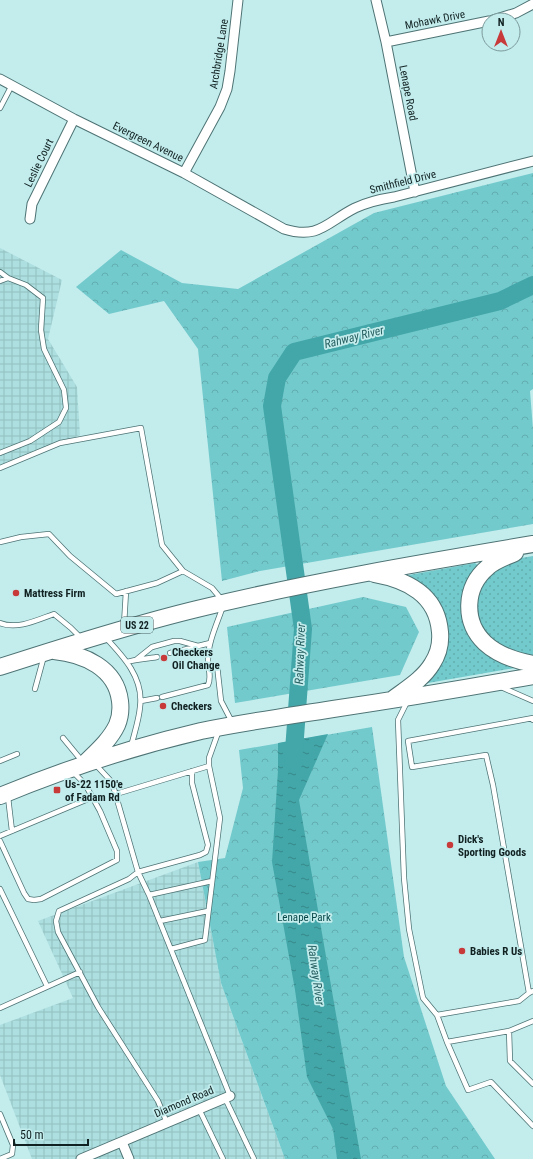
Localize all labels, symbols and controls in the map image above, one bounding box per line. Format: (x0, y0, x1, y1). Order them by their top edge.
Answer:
street label: Mohawk Drive (404, 8, 466, 32)
north arrow (481, 12, 521, 52)
text: N (498, 16, 505, 29)
street label: Archbridge Lane (207, 18, 231, 90)
street label: Lenape Road (396, 64, 420, 122)
street label: Evergreen Avenue (111, 119, 185, 165)
street label: Leslie Court (22, 137, 56, 189)
street label: Smithfield Drive (368, 167, 438, 197)
water label: Rahway River (323, 323, 386, 351)
place label: Mattress Firm (24, 587, 85, 600)
marker: Mattress Firm (11, 588, 21, 598)
road number: US 22 (121, 617, 153, 633)
water label: Rahway River (292, 623, 308, 685)
place label: Checkers Oil Change (172, 646, 220, 672)
marker: Checkers Oil Change (159, 653, 169, 663)
place label: Checkers (171, 700, 212, 713)
marker: Checkers (158, 701, 168, 711)
place label: Us-22 1150'e of Fadam Rd (65, 778, 123, 804)
marker: Us-22 1150'e of Fadam Rd (52, 785, 62, 795)
place label: Dick's Sporting Goods (458, 833, 526, 859)
marker: Dick's Sporting Goods (445, 840, 455, 850)
park label: Lenape Park (277, 911, 331, 924)
water label: Rahway River (305, 944, 327, 1007)
place label: Babies R Us (470, 945, 522, 958)
marker: Babies R Us (457, 946, 467, 956)
street label: Diamond Road (152, 1084, 216, 1120)
scale bar (14, 1121, 88, 1147)
text: 50 m (20, 1128, 44, 1142)

